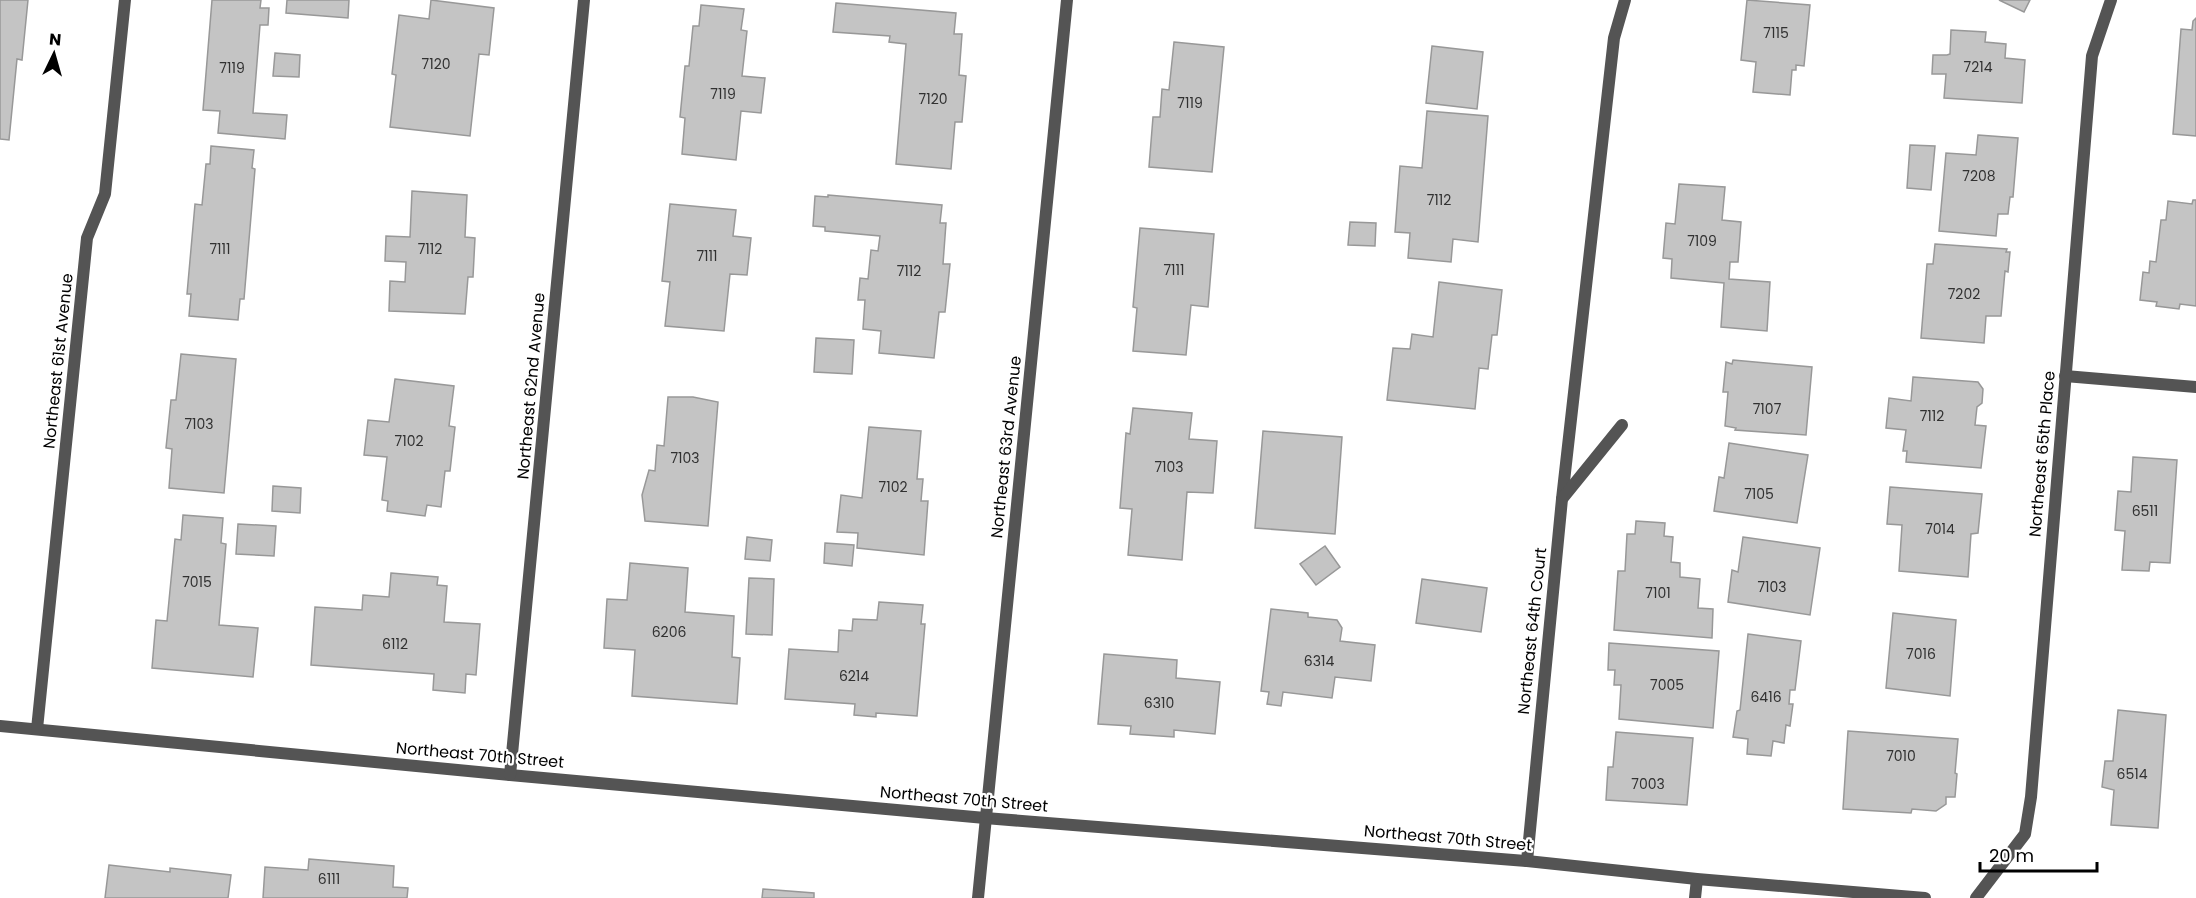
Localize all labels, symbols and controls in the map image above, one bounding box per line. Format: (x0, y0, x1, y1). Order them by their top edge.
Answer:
house number: 7115 (1763, 23, 1789, 43)
north arrow (24, 24, 84, 84)
text: N (48, 28, 62, 52)
house number: 7120 (422, 54, 450, 74)
house number: 7214 (1964, 57, 1993, 77)
house number: 7119 (219, 58, 245, 78)
house number: 7119 (710, 84, 736, 104)
house number: 7120 (919, 89, 947, 109)
house number: 7119 (1177, 93, 1203, 113)
house number: 7208 (1962, 166, 1996, 186)
house number: 7112 (1427, 190, 1451, 210)
house number: 7109 (1687, 231, 1717, 251)
house number: 7111 (209, 239, 231, 259)
house number: 7112 (418, 239, 442, 259)
house number: 7111 (696, 246, 718, 266)
house number: 7111 (1163, 260, 1185, 280)
house number: 7112 (897, 261, 921, 281)
street label: Northeast 61st Avenue (37, 272, 79, 450)
house number: 7202 (1948, 284, 1980, 304)
street label: Northeast 62nd Avenue (511, 292, 551, 480)
street label: Northeast 63rd Avenue (985, 355, 1027, 539)
street label: Northeast 65th Place (2023, 370, 2061, 538)
house number: 7107 (1753, 399, 1782, 419)
house number: 7112 (1920, 406, 1944, 426)
house number: 7103 (184, 414, 214, 434)
house number: 7102 (395, 431, 423, 451)
house number: 7103 (670, 448, 700, 468)
house number: 7103 (1154, 457, 1184, 477)
house number: 7102 (879, 477, 907, 497)
house number: 7105 (1744, 484, 1774, 504)
house number: 6511 (2132, 501, 2158, 521)
house number: 7014 (1925, 519, 1955, 539)
street label: Northeast 64th Court (1512, 546, 1552, 716)
house number: 7015 (182, 572, 212, 592)
house number: 7103 (1757, 577, 1787, 597)
house number: 7101 (1645, 583, 1671, 603)
house number: 6206 (652, 622, 686, 642)
house number: 6112 (382, 634, 408, 654)
house number: 7016 (1906, 644, 1936, 664)
house number: 6314 (1304, 651, 1334, 671)
house number: 6214 (839, 666, 869, 686)
house number: 7005 (1650, 675, 1684, 695)
house number: 6416 (1750, 687, 1782, 707)
house number: 6310 (1144, 693, 1174, 713)
street label: Northeast 70th Street (395, 736, 565, 774)
house number: 7010 (1886, 746, 1916, 766)
house number: 6514 (2117, 764, 2148, 784)
house number: 7003 (1631, 774, 1665, 794)
street label: Northeast 70th Street (879, 780, 1049, 818)
street label: Northeast 70th Street (1363, 819, 1533, 857)
scale bar (1980, 835, 2097, 873)
text: 20 m (1989, 843, 2034, 868)
house number: 6111 (318, 869, 340, 889)

